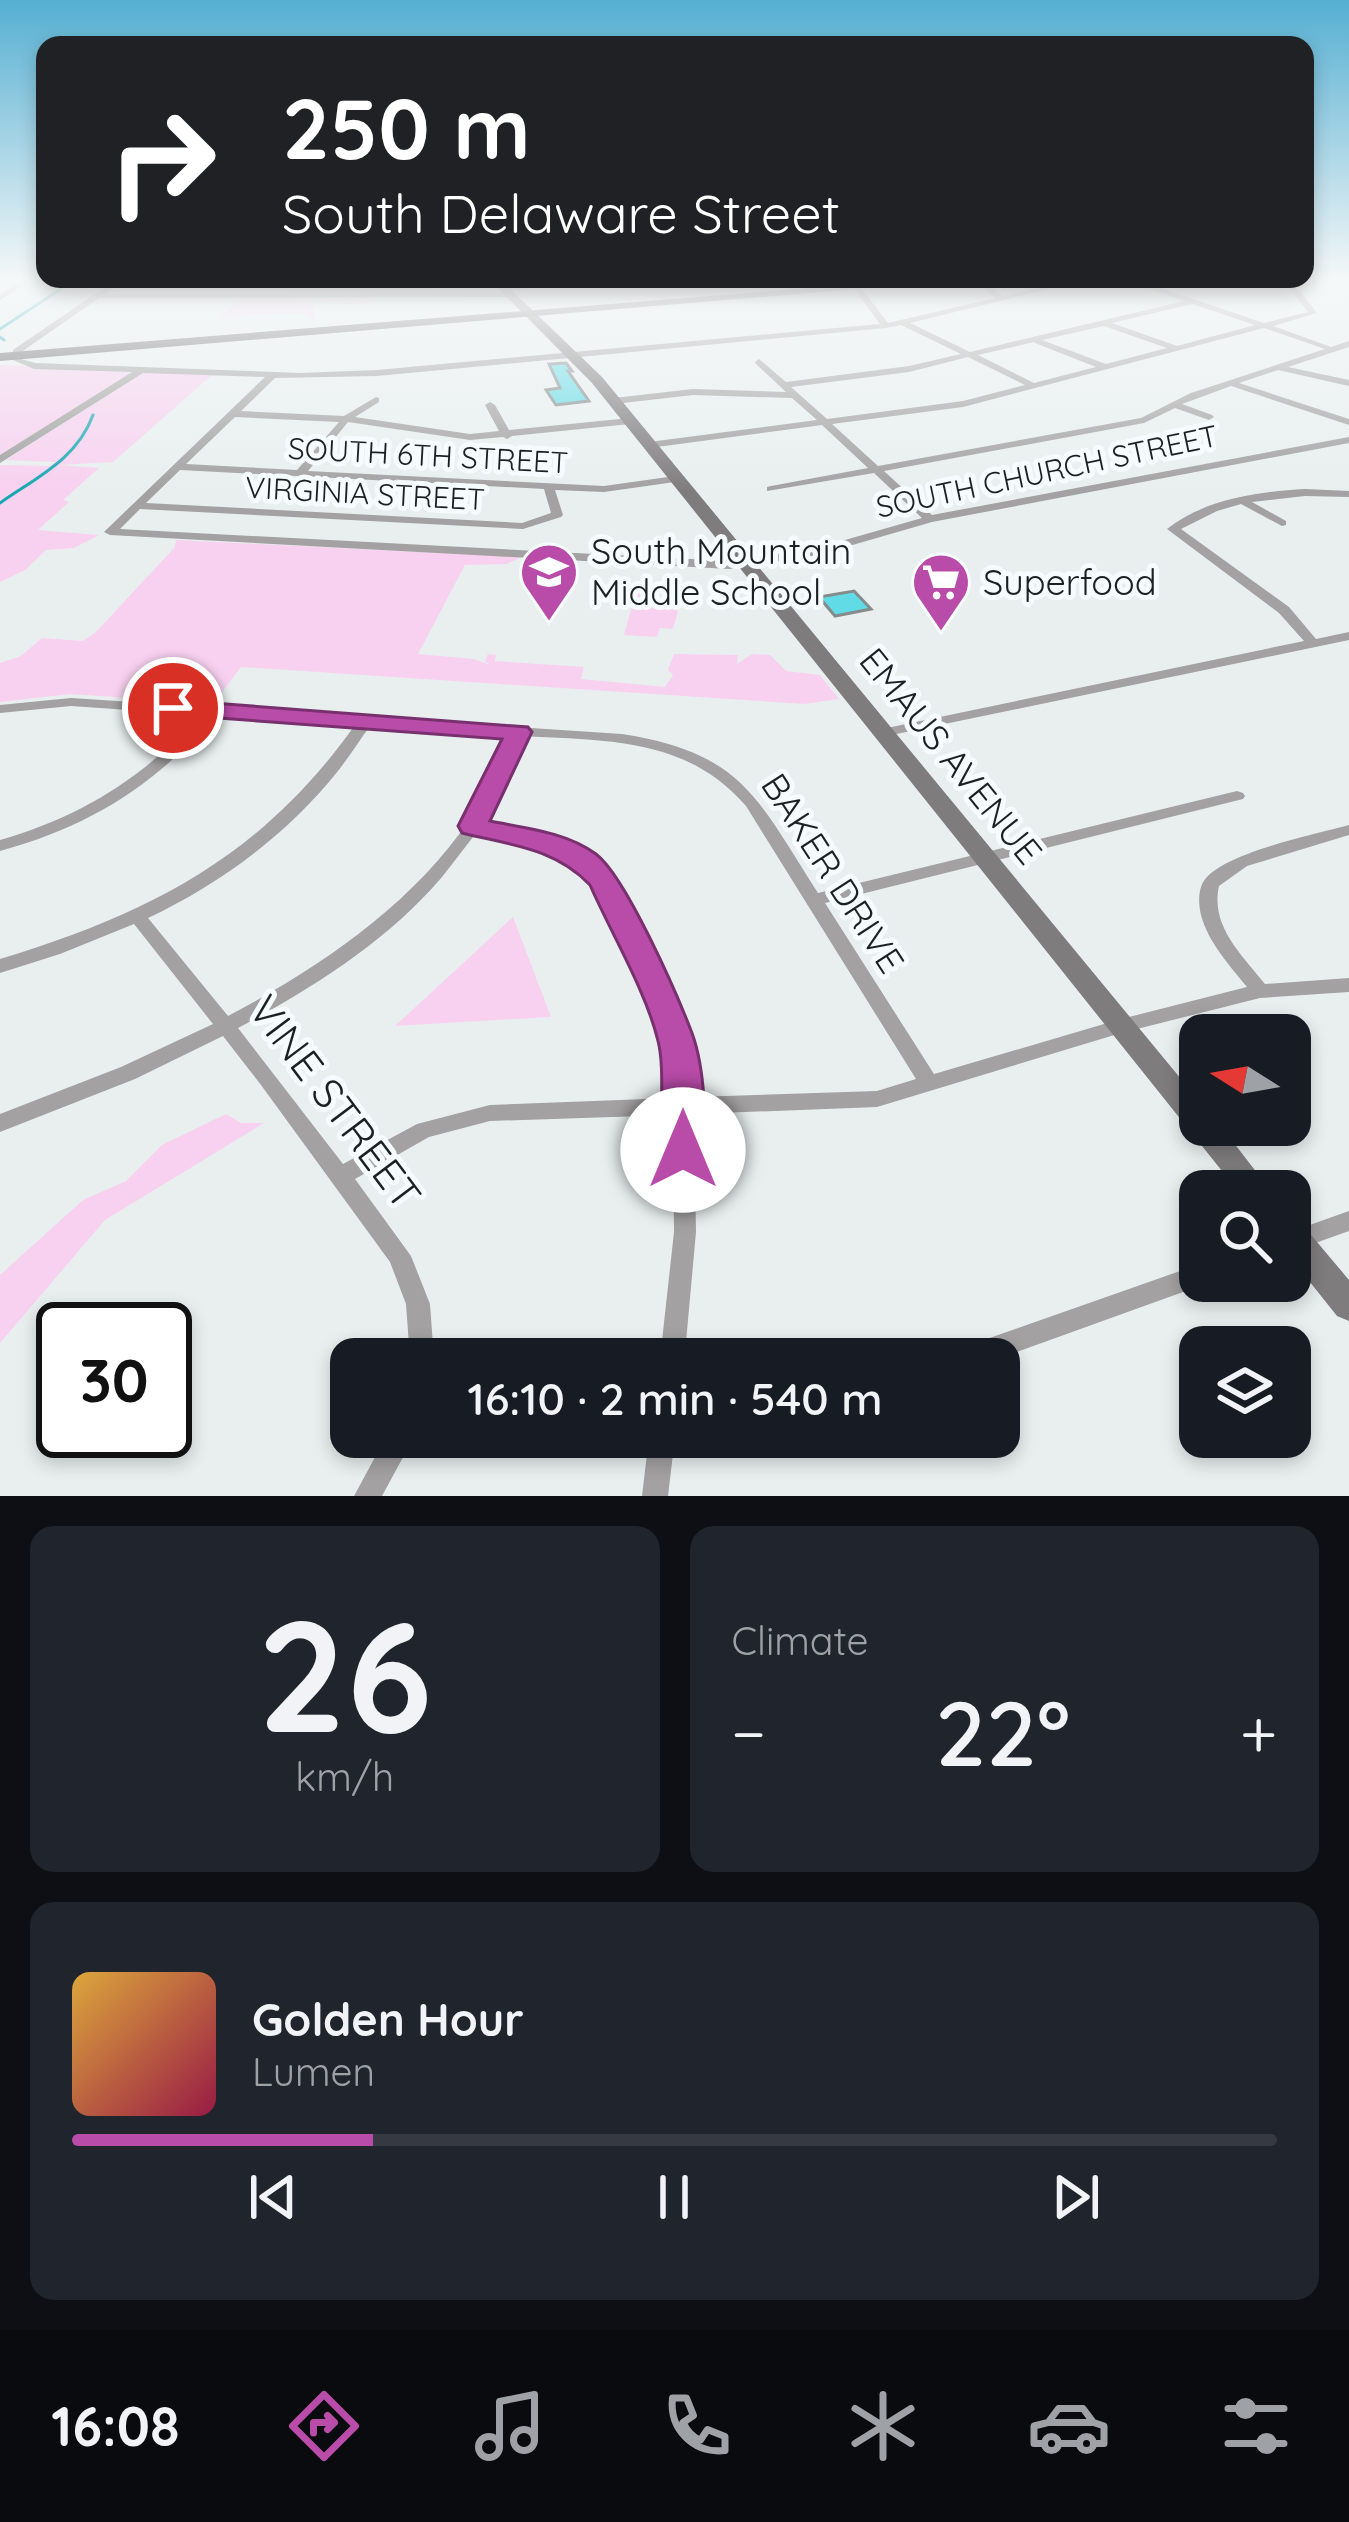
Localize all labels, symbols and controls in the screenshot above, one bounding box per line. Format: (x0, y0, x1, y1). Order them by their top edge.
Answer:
text: 250 m (282, 75, 531, 180)
icon: right (84, 84, 240, 240)
text: South Delaware Street (282, 179, 840, 247)
street label: SOUTH CHURCH STREET (873, 416, 1221, 526)
street label: SOUTH 6TH STREET (287, 429, 569, 481)
street label: VIRGINIA STREET (244, 468, 486, 518)
place label: South Mountain Middle School (591, 528, 851, 614)
school or university icon: South Mountain Middle School (518, 541, 580, 623)
supermarket icon: Superfood (910, 551, 972, 633)
place label: Superfood (983, 559, 1157, 604)
street label: EMAUS AVENUE (850, 638, 1052, 873)
pin (122, 657, 224, 759)
icon: arrive (140, 675, 206, 741)
street label: BAKER DRIVE (752, 765, 915, 981)
street label: VINE STREET (238, 984, 433, 1219)
north arrow (1179, 1014, 1311, 1146)
map controls (1179, 1014, 1311, 1458)
position arrow (620, 1087, 746, 1213)
button: search (1179, 1170, 1311, 1302)
speed limit sign: 30 (36, 1302, 192, 1458)
button: layers (1179, 1326, 1311, 1458)
text: 16:10 · 2 min · 540 m (467, 1370, 883, 1426)
text: 26 (257, 1576, 432, 1771)
text: Climate (732, 1616, 869, 1665)
text: 22° (935, 1676, 1070, 1789)
text: − (732, 1691, 766, 1774)
text: + (1240, 1691, 1277, 1774)
text: km/h (295, 1752, 394, 1801)
text: Golden Hour (252, 1991, 524, 2047)
text: Lumen (252, 2047, 375, 2096)
icon: previous (240, 2164, 306, 2230)
icon: pause (641, 2164, 707, 2230)
icon: next (1043, 2164, 1109, 2230)
icon: directions (282, 2384, 366, 2468)
icon: music (468, 2384, 552, 2468)
icon: phone (655, 2384, 739, 2468)
icon: climate (841, 2384, 925, 2468)
icon: car (1027, 2384, 1111, 2468)
icon: filters (1214, 2384, 1298, 2468)
text: 16:08 (51, 2392, 180, 2460)

